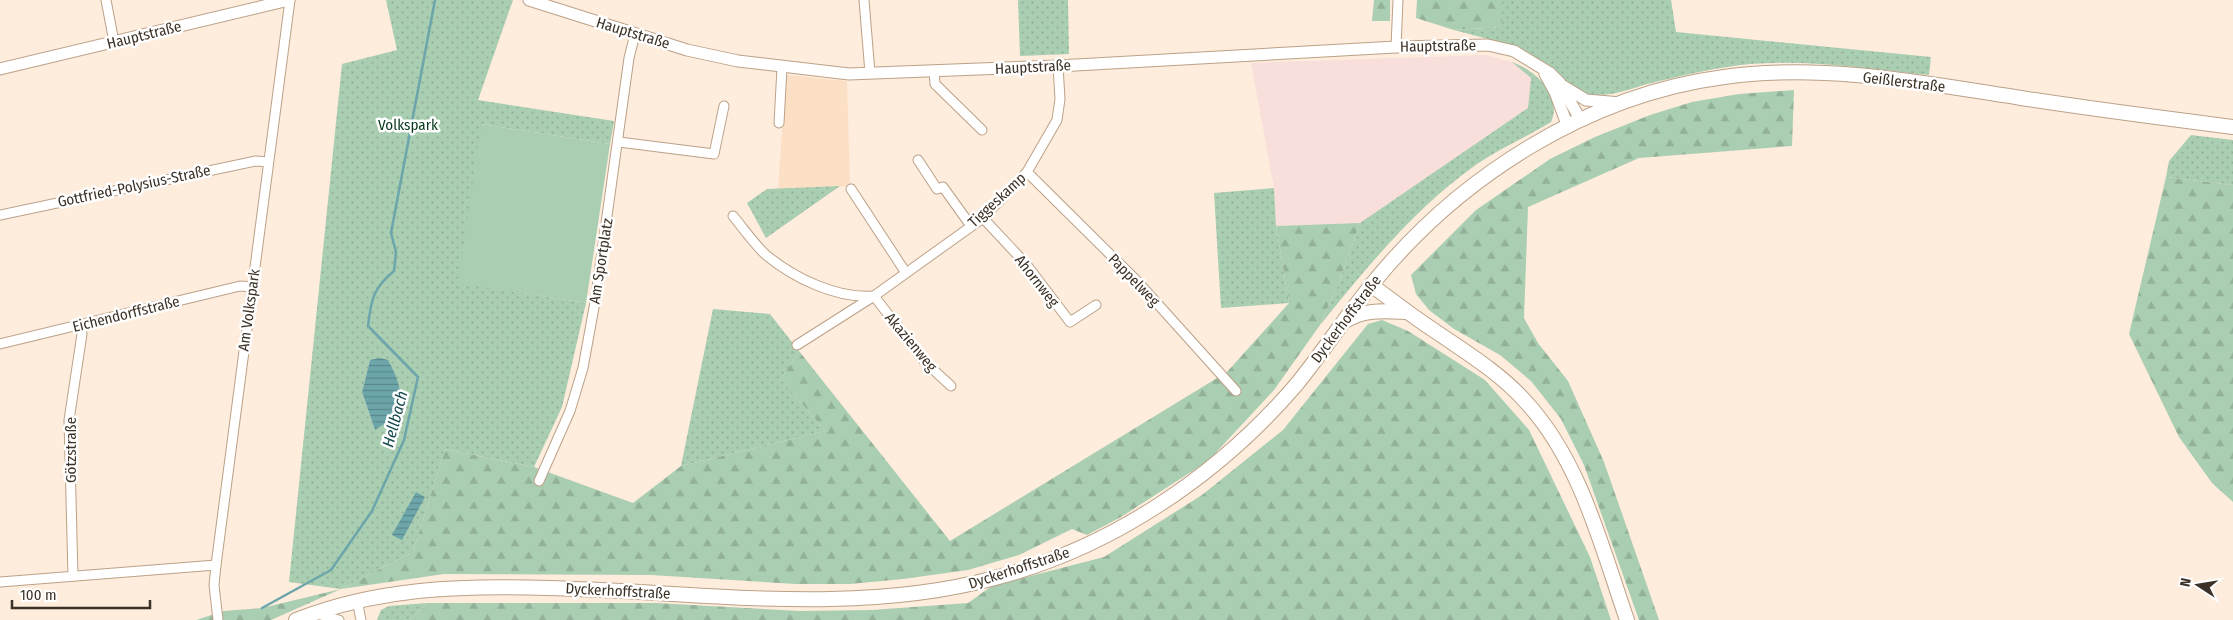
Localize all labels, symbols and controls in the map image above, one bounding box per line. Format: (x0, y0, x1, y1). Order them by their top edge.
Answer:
street label: Hauptstraße (594, 13, 672, 53)
street label: Hauptstraße (105, 17, 183, 53)
street label: Hauptstraße (1400, 36, 1476, 56)
street label: Hauptstraße (995, 56, 1071, 78)
street label: Geißlerstraße (1862, 68, 1946, 96)
park label: Volkspark (378, 116, 438, 134)
street label: Gottfried-Polysius-Straße (56, 161, 212, 211)
street label: Tiggeskamp (965, 169, 1029, 231)
street label: Am Sportplatz (585, 217, 617, 305)
street label: Pappelweg (1105, 250, 1163, 310)
street label: Ahornweg (1011, 251, 1063, 311)
street label: Am Volkspark (234, 268, 264, 352)
street label: Dyckerhoffstraße (1307, 272, 1385, 366)
street label: Eichendorffstraße (71, 292, 181, 336)
street label: Akazienweg (881, 309, 941, 375)
water label: Hellbach (378, 389, 412, 449)
street label: Götzstraße (62, 417, 80, 483)
street label: Dyckerhoffstraße (966, 543, 1072, 593)
north arrow (2173, 560, 2223, 610)
text: N (2177, 577, 2195, 588)
scale bar (12, 578, 150, 610)
street label: Dyckerhoffstraße (565, 579, 671, 603)
text: 100 m (20, 586, 57, 604)

